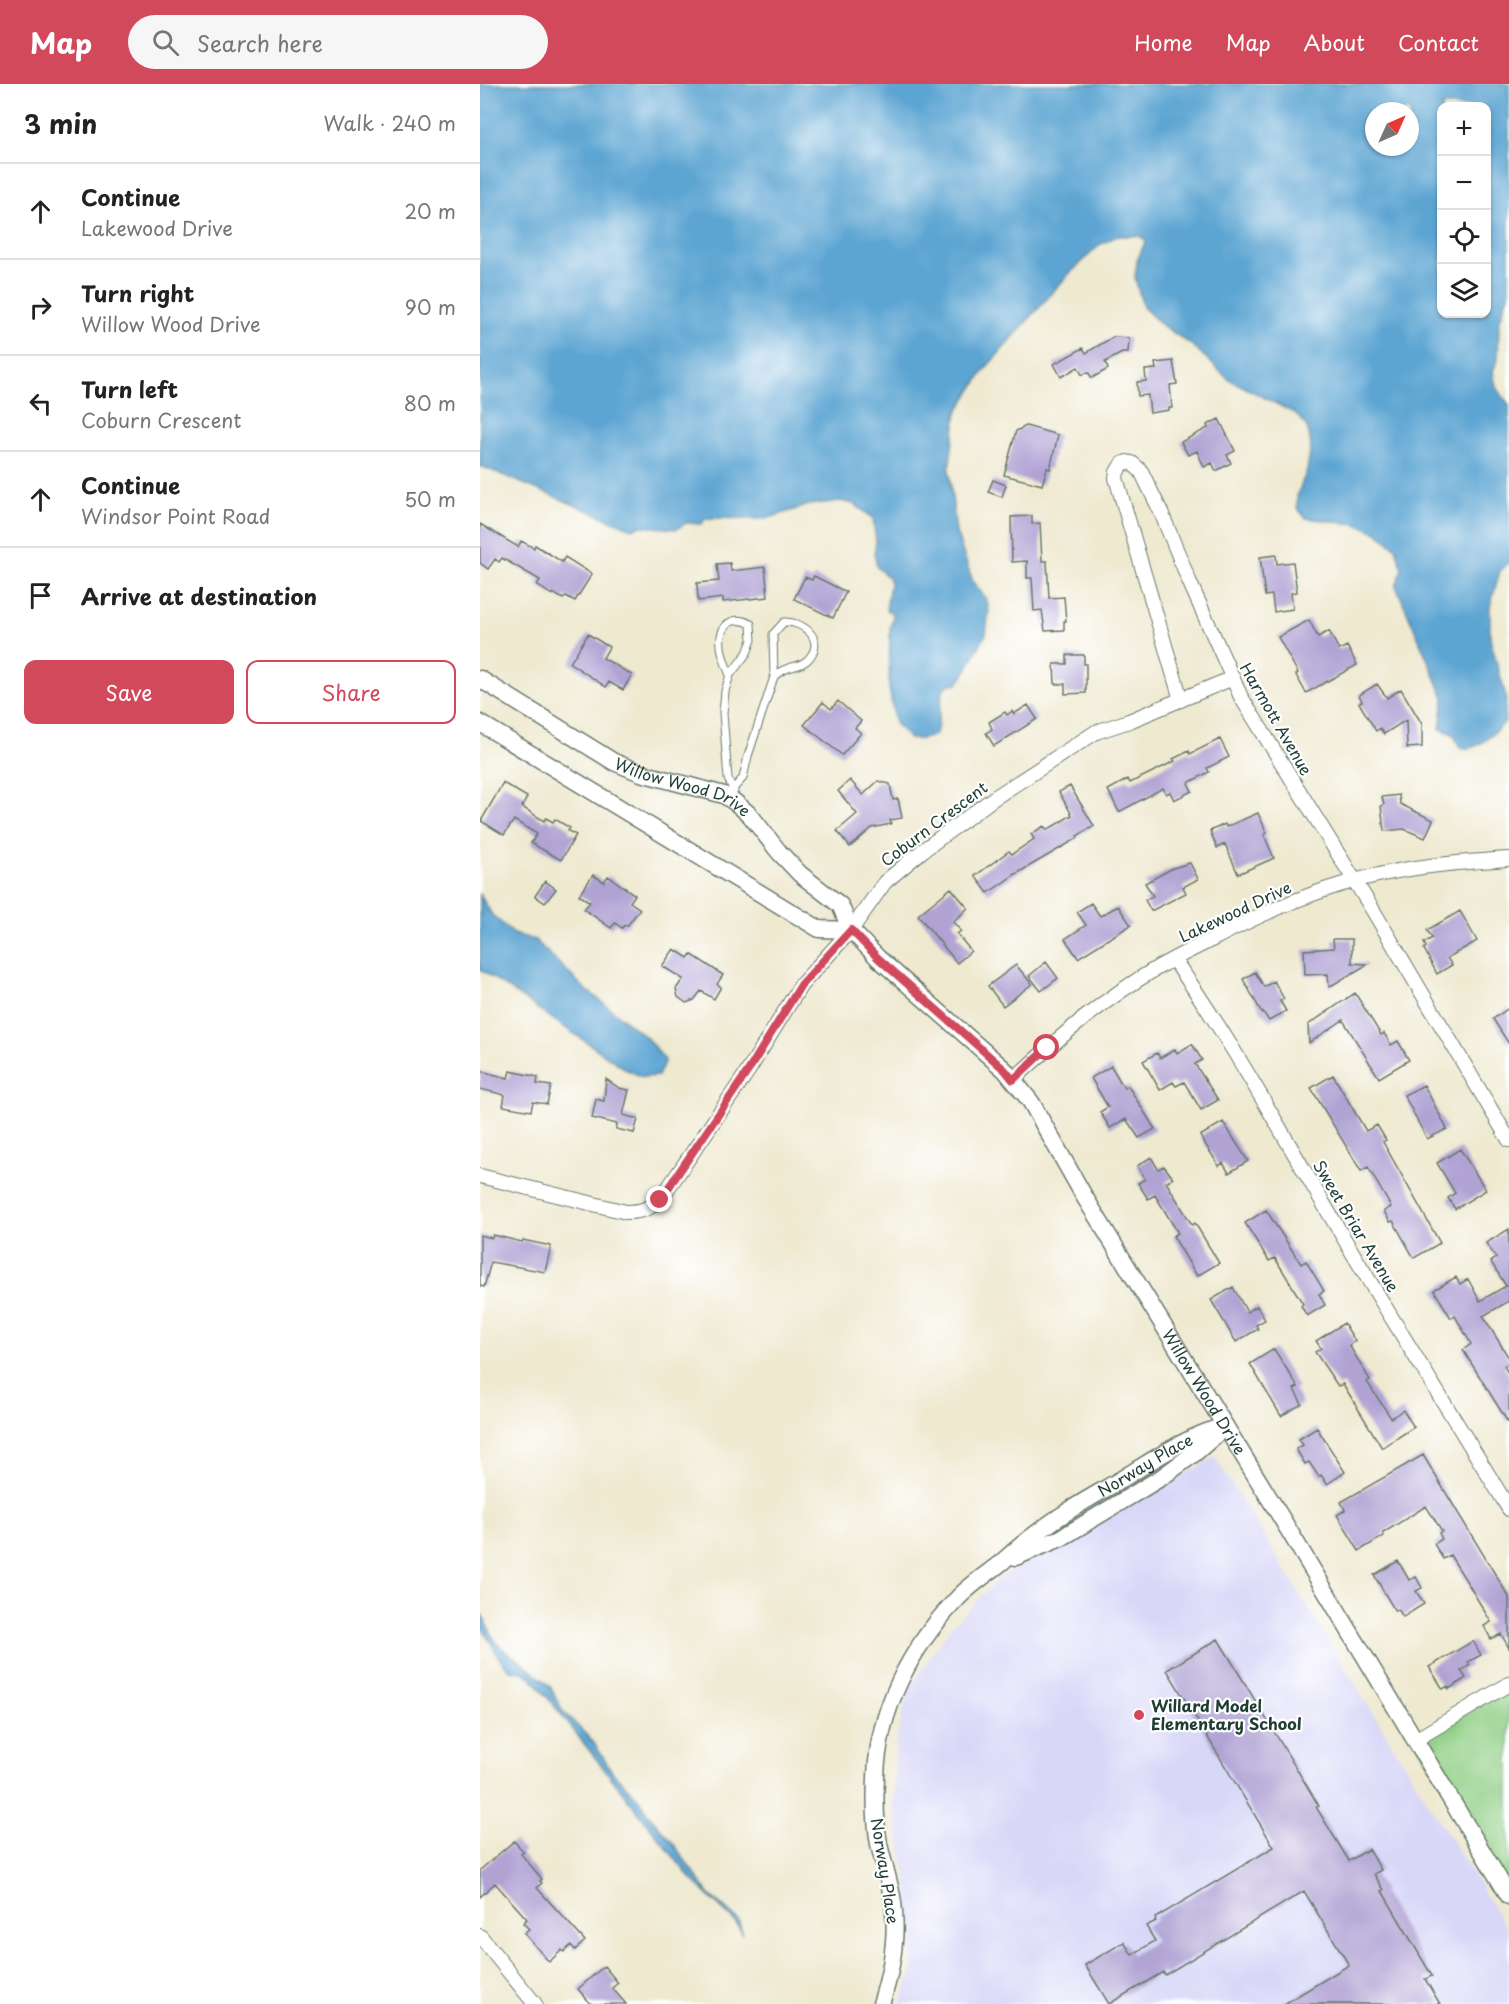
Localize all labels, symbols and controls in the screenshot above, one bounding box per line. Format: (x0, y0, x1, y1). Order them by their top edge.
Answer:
search box (128, 15, 548, 69)
text: Map (30, 21, 92, 64)
icon: search (149, 26, 182, 59)
text: Search here (197, 26, 323, 59)
text: Home (1134, 26, 1193, 58)
text: Map (1226, 26, 1271, 58)
text: About (1304, 26, 1365, 58)
text: Contact (1398, 26, 1479, 58)
north arrow (1365, 102, 1419, 156)
map controls (1437, 102, 1491, 318)
button: + (1437, 102, 1491, 156)
text: 3 min (24, 104, 97, 143)
text: Walk · 240 m (323, 108, 456, 138)
button: − (1437, 156, 1491, 210)
text: Continue (81, 180, 180, 213)
icon: ahead (24, 195, 57, 228)
text: 20 m (404, 196, 456, 226)
button: locate (1437, 210, 1491, 264)
text: Lakewood Drive (81, 213, 233, 243)
button: layers (1437, 264, 1491, 318)
text: Turn right (81, 276, 194, 309)
icon: right (24, 291, 57, 324)
text: 90 m (405, 292, 456, 322)
text: Willow Wood Drive (81, 309, 261, 339)
text: Turn left (81, 372, 178, 405)
icon: left (24, 387, 57, 420)
text: 80 m (404, 388, 456, 418)
text: Coburn Crescent (81, 405, 241, 435)
text: Continue (81, 468, 180, 501)
icon: ahead (24, 483, 57, 516)
text: 50 m (404, 484, 456, 514)
text: Windsor Point Road (81, 501, 270, 531)
icon: arrive (24, 579, 57, 612)
text: Arrive at destination (81, 579, 317, 612)
street label: Harmott Avenue (1235, 658, 1319, 780)
button: Save (24, 660, 234, 724)
button: Share (246, 660, 456, 724)
street label: Willow Wood Drive (611, 751, 756, 822)
street label: Coburn Crescent (875, 775, 992, 871)
street label: Lakewood Drive (1174, 875, 1295, 948)
route start (1033, 1034, 1059, 1060)
street label: Sweet Briar Avenue (1308, 1155, 1406, 1296)
route end (646, 1186, 672, 1212)
street label: Willow Wood Drive (1157, 1324, 1253, 1459)
street label: Norway Place (1093, 1427, 1196, 1502)
place label: Willard Model Elementary School (1151, 1693, 1302, 1735)
marker: Willard Model Elementary School (1132, 1708, 1146, 1722)
street label: Norway Place (866, 1816, 906, 1925)

